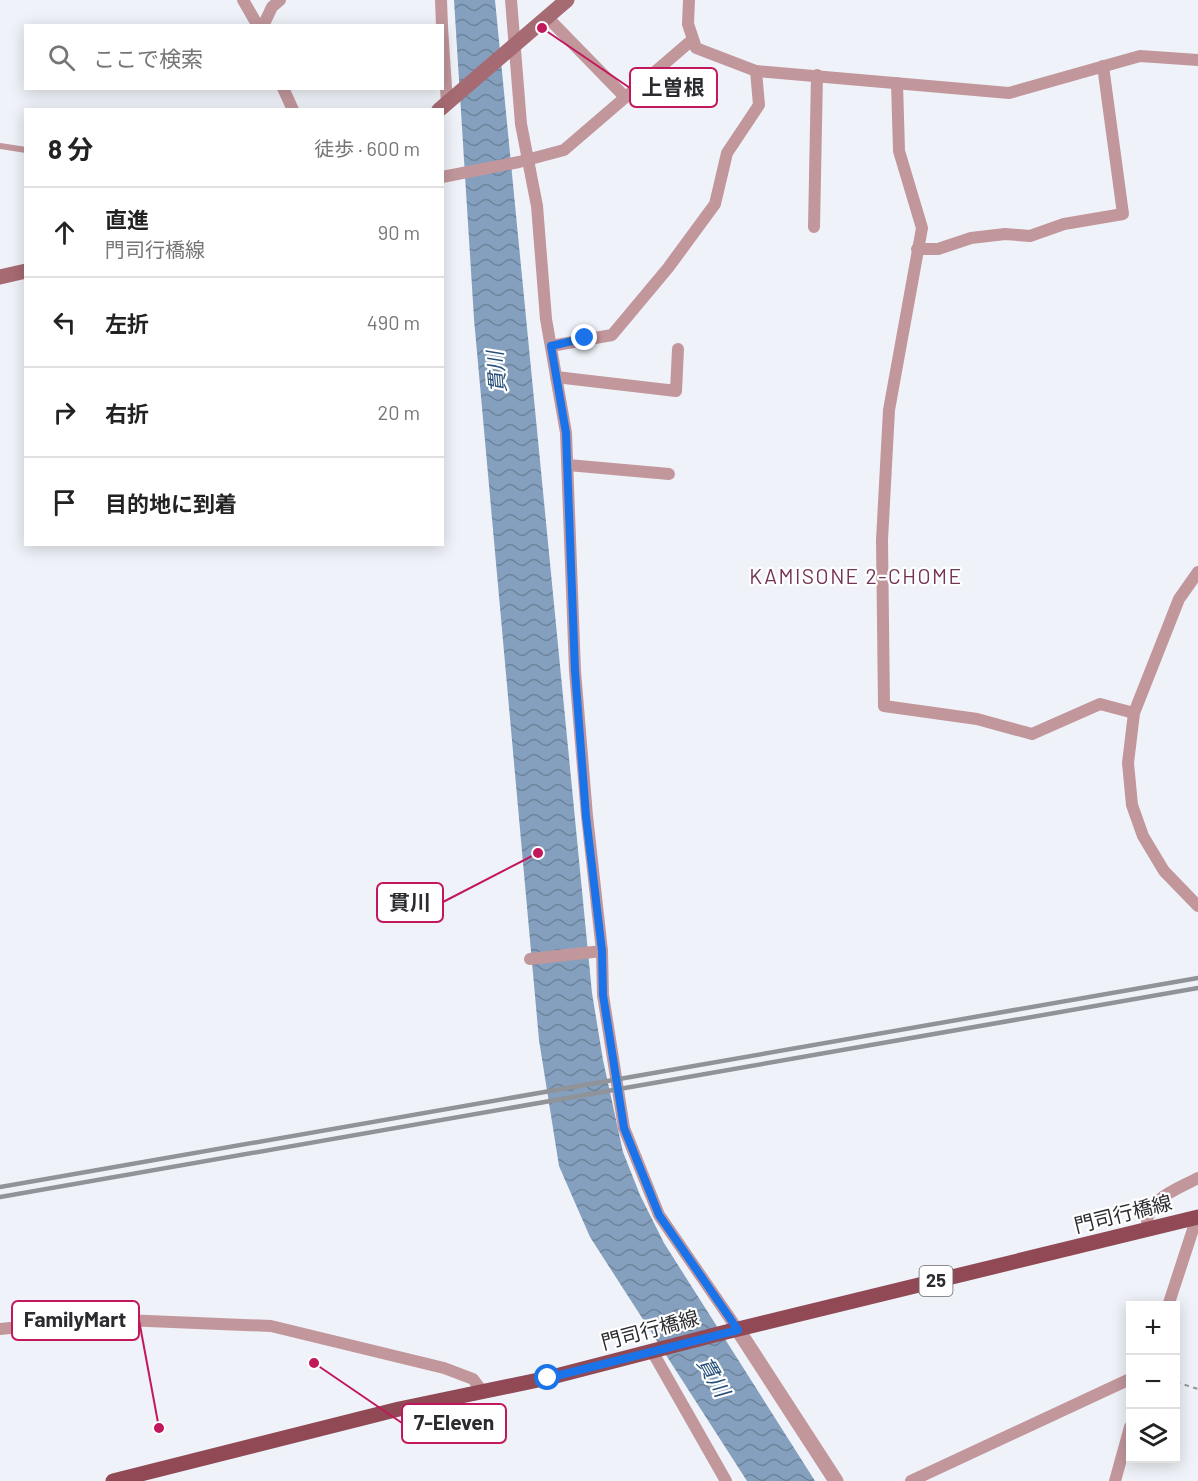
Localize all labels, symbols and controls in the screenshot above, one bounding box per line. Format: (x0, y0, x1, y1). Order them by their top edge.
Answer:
search box (24, 24, 444, 90)
icon: search (45, 41, 78, 74)
text: ここで検索 (93, 45, 203, 71)
callout: 上曽根 (630, 68, 717, 107)
text: 上曽根 (642, 74, 705, 99)
text: 8 分 (48, 133, 93, 164)
text: 徒歩 · 600 m (314, 136, 420, 160)
text: 直進 (105, 206, 149, 232)
icon: ahead (48, 216, 81, 249)
text: 90 m (378, 220, 420, 244)
text: 門司行橋線 (105, 237, 205, 261)
icon: left (48, 306, 81, 339)
text: 左折 (105, 310, 149, 336)
text: 490 m (367, 310, 420, 334)
route end (571, 324, 597, 350)
water label: 貫川 (481, 348, 510, 394)
icon: right (48, 396, 81, 429)
text: 右折 (105, 400, 149, 426)
text: 20 m (377, 400, 420, 424)
icon: arrive (48, 486, 81, 519)
text: 目的地に到着 (105, 490, 237, 516)
district label: KAMISONE 2-CHOME (749, 563, 963, 588)
callout: 貫川 (377, 883, 443, 922)
text: 貫川 (389, 889, 431, 914)
street label: 門司行橋線 (1071, 1189, 1174, 1237)
road number: 25 (920, 1266, 952, 1296)
callout: FamilyMart (12, 1301, 139, 1340)
map controls (1126, 1301, 1180, 1463)
button: + (1126, 1301, 1180, 1355)
street label: 門司行橋線 (598, 1305, 701, 1354)
text: FamilyMart (24, 1306, 126, 1331)
water label: 貫川 (693, 1352, 737, 1402)
button: − (1126, 1355, 1180, 1409)
route start (534, 1364, 560, 1390)
callout: 7-Eleven (402, 1404, 506, 1443)
text: 7-Eleven (414, 1409, 494, 1434)
button: layers (1126, 1409, 1180, 1463)

